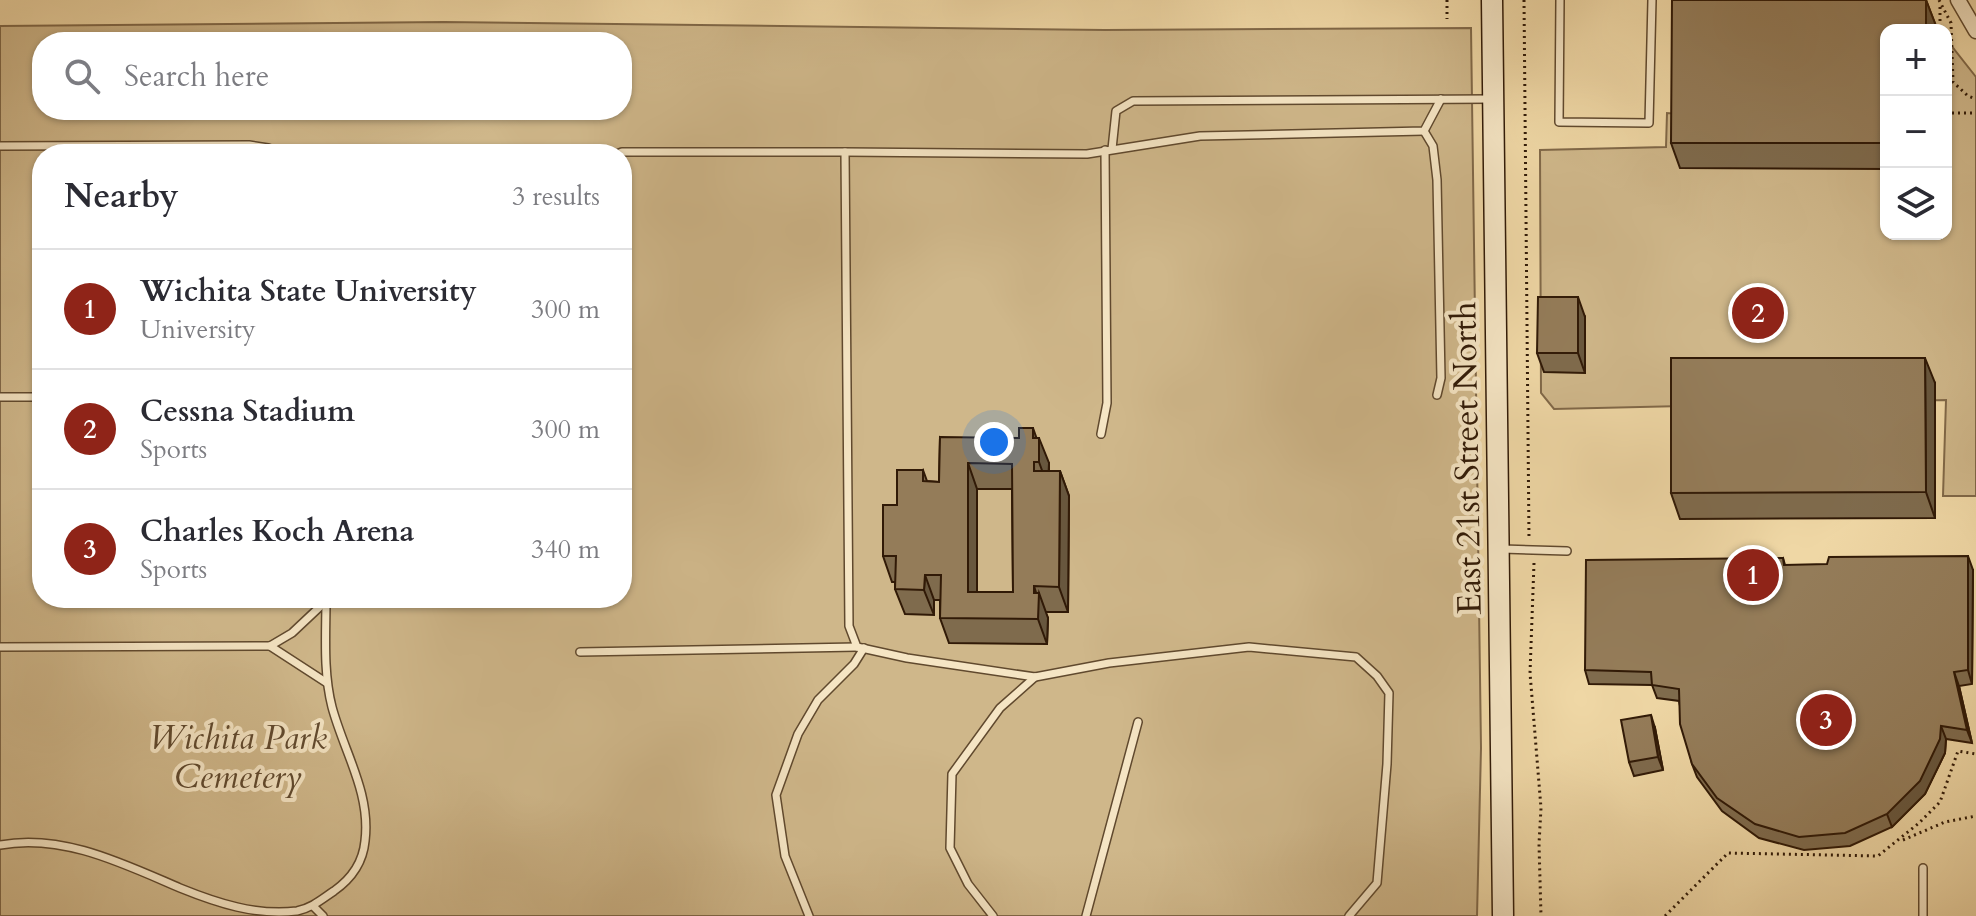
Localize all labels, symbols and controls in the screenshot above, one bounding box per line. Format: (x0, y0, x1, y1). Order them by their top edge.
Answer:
map controls (1880, 24, 1952, 240)
button: + (1880, 24, 1952, 96)
search box (32, 32, 632, 120)
icon: search (60, 54, 104, 98)
text: Search here (124, 56, 269, 97)
button: − (1880, 96, 1952, 168)
button: layers (1880, 168, 1952, 240)
text: Nearby (64, 173, 179, 219)
text: 3 results (512, 179, 600, 214)
text: Wichita State University (140, 271, 477, 312)
pin: 2 (1732, 283, 1784, 343)
text: 1 (83, 292, 97, 327)
text: 300 m (531, 292, 600, 327)
street label: East 21st Street North (1441, 301, 1493, 615)
text: University (140, 312, 256, 347)
text: Cessna Stadium (140, 391, 355, 432)
text: 2 (83, 412, 97, 447)
text: 300 m (531, 412, 600, 447)
your location (974, 422, 1014, 462)
text: Sports (140, 432, 207, 467)
text: Charles Koch Arena (140, 511, 414, 552)
text: 3 (83, 532, 97, 567)
text: 340 m (531, 532, 600, 567)
pin: 1 (1727, 545, 1779, 605)
text: Sports (140, 552, 207, 587)
pin: 3 (1800, 690, 1852, 750)
park label: Wichita Park Cemetery (149, 715, 327, 800)

